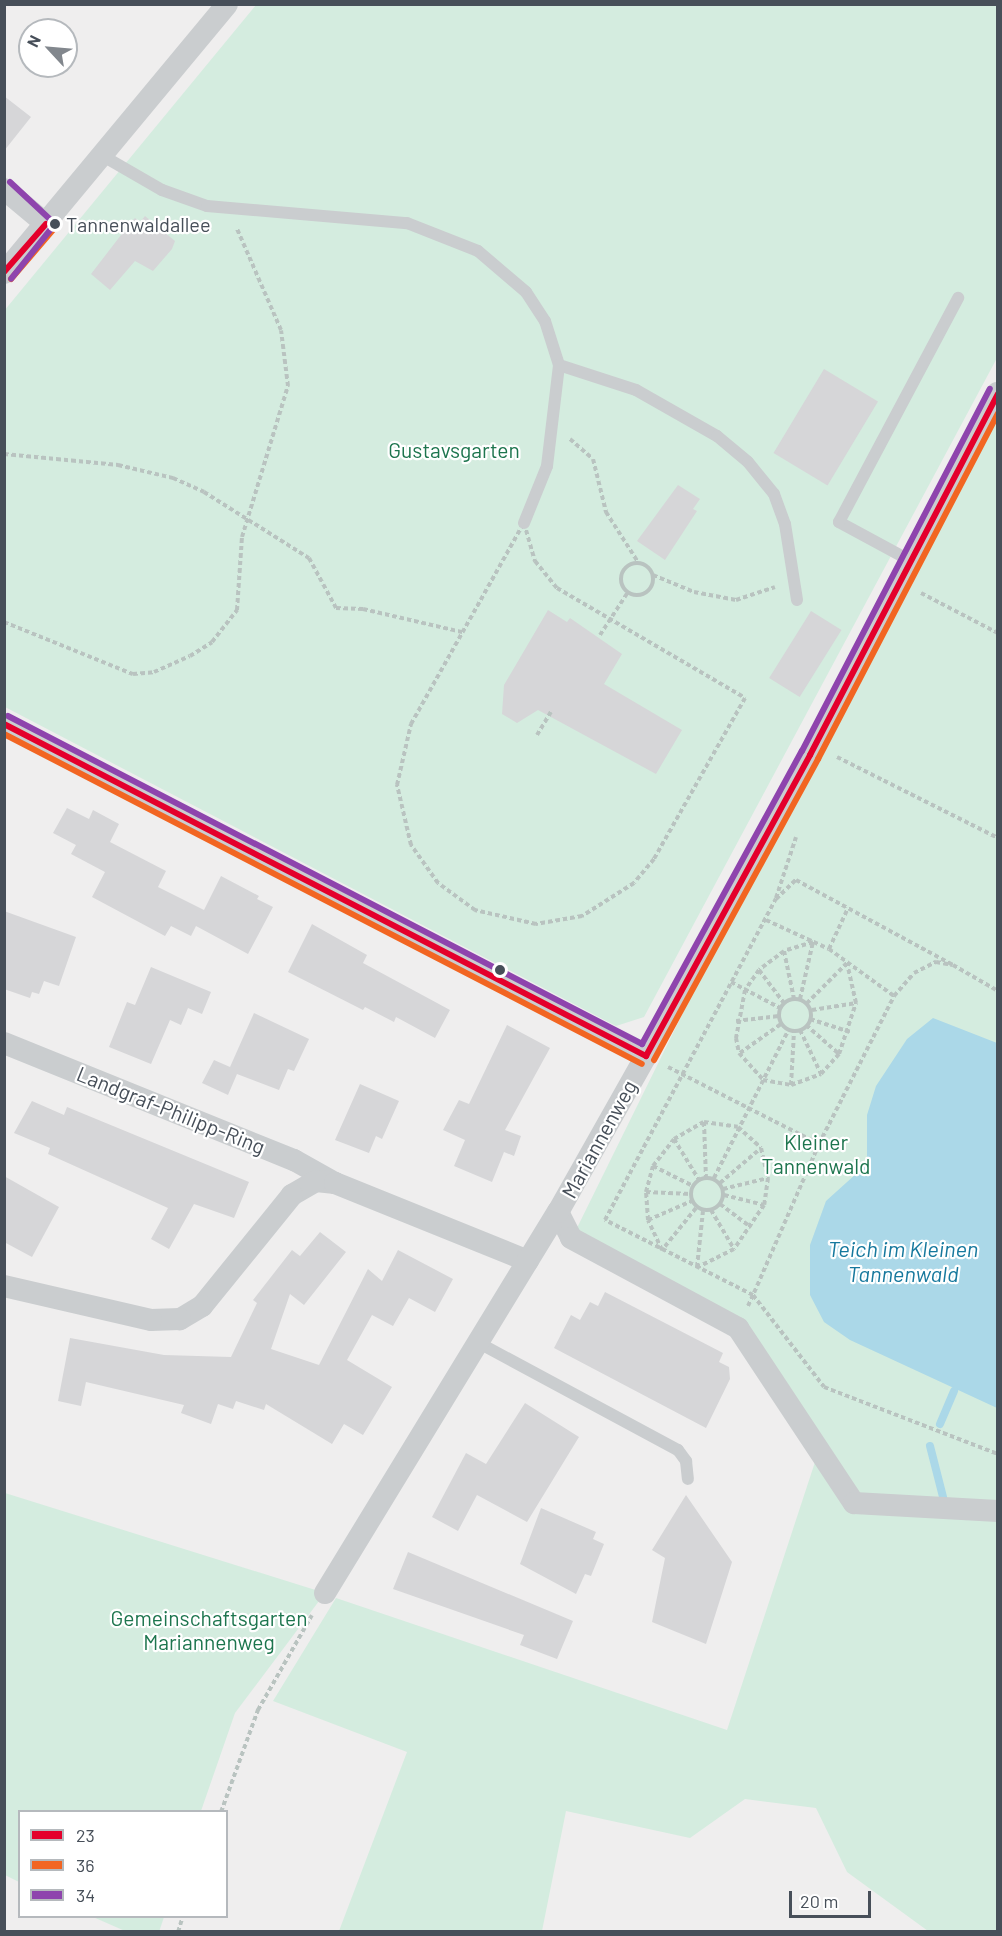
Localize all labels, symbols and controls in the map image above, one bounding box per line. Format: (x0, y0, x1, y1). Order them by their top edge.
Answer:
north arrow (18, 18, 78, 78)
text: N (22, 32, 44, 50)
place label: Tannenwaldallee (66, 212, 211, 236)
marker: Tannenwaldallee (49, 218, 61, 230)
park label: Gustavsgarten (388, 437, 520, 463)
unlabelled marker (494, 964, 506, 976)
street label: Landgraf-Philipp-Ring (73, 1061, 269, 1159)
street label: Mariannenweg (556, 1075, 642, 1203)
park label: Kleiner Tannenwald (761, 1129, 871, 1179)
water label: Teich im Kleinen Tannenwald (828, 1235, 978, 1286)
park label: Gemeinschaftsgarten Mariannenweg (110, 1605, 308, 1655)
legend (18, 1810, 228, 1918)
text: 23 (76, 1824, 95, 1846)
text: 36 (76, 1854, 95, 1876)
scale bar (792, 1879, 874, 1917)
text: 34 (76, 1884, 95, 1906)
text: 20 m (800, 1890, 838, 1912)

